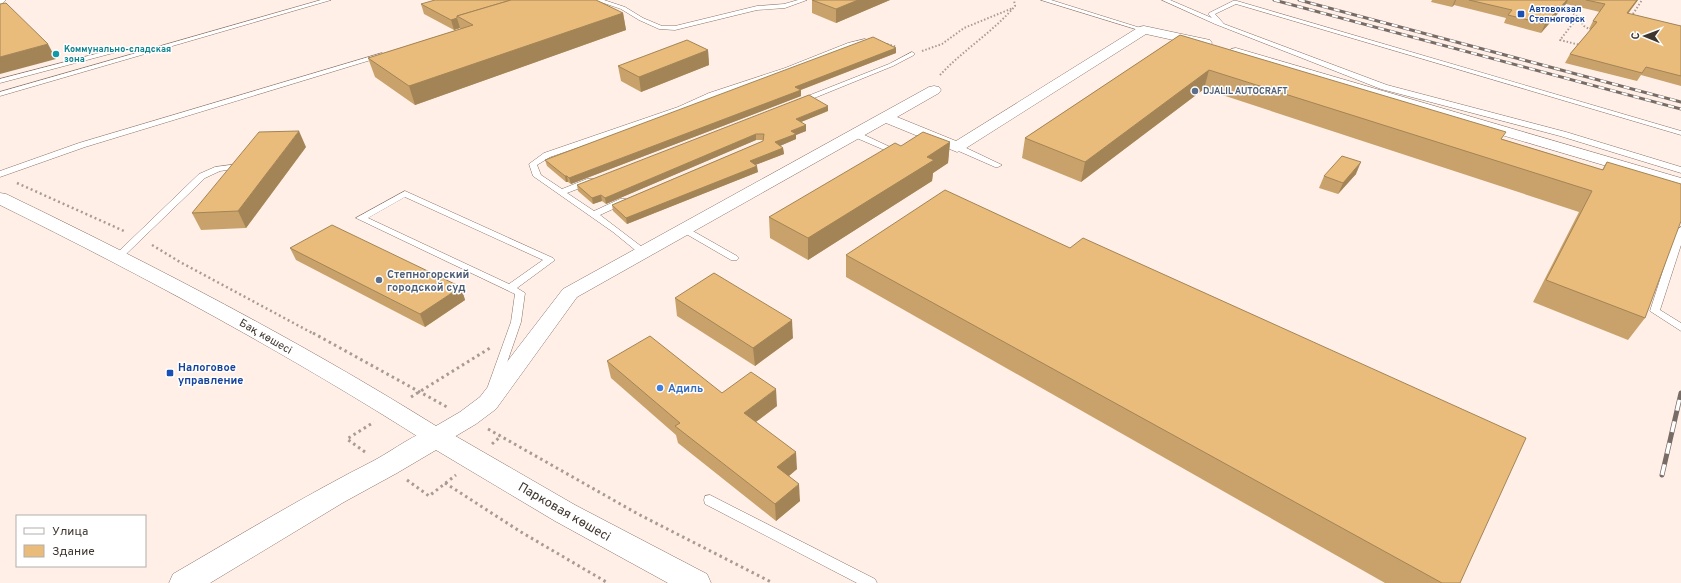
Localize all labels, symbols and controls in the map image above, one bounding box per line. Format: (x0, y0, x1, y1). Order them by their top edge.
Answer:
place label: Автовокзал Степногорск (1529, 4, 1586, 25)
marker: Автовокзал Степногорск (1516, 9, 1526, 19)
north arrow (1625, 16, 1665, 56)
text: С (1629, 32, 1643, 39)
place label: Коммунально-сладская зона (64, 44, 171, 65)
marker: Коммунально-сладская зона (51, 49, 61, 59)
marker: DJALIL AUTOCRAFT (1190, 86, 1200, 96)
place label: DJALIL AUTOCRAFT (1203, 86, 1288, 97)
place label: Степногорский городской суд (387, 268, 469, 295)
marker: Степногорский городской суд (374, 275, 384, 285)
street label: Бақ көшесі (237, 316, 294, 358)
place label: Налоговое управление (178, 361, 243, 388)
marker: Налоговое управление (165, 368, 175, 378)
place label: Адиль (668, 382, 703, 396)
marker: Адиль (655, 383, 665, 393)
street label: Парковая көшесі (515, 480, 613, 546)
legend (16, 515, 146, 567)
text: Улица (52, 524, 88, 540)
text: Здание (52, 544, 95, 560)

